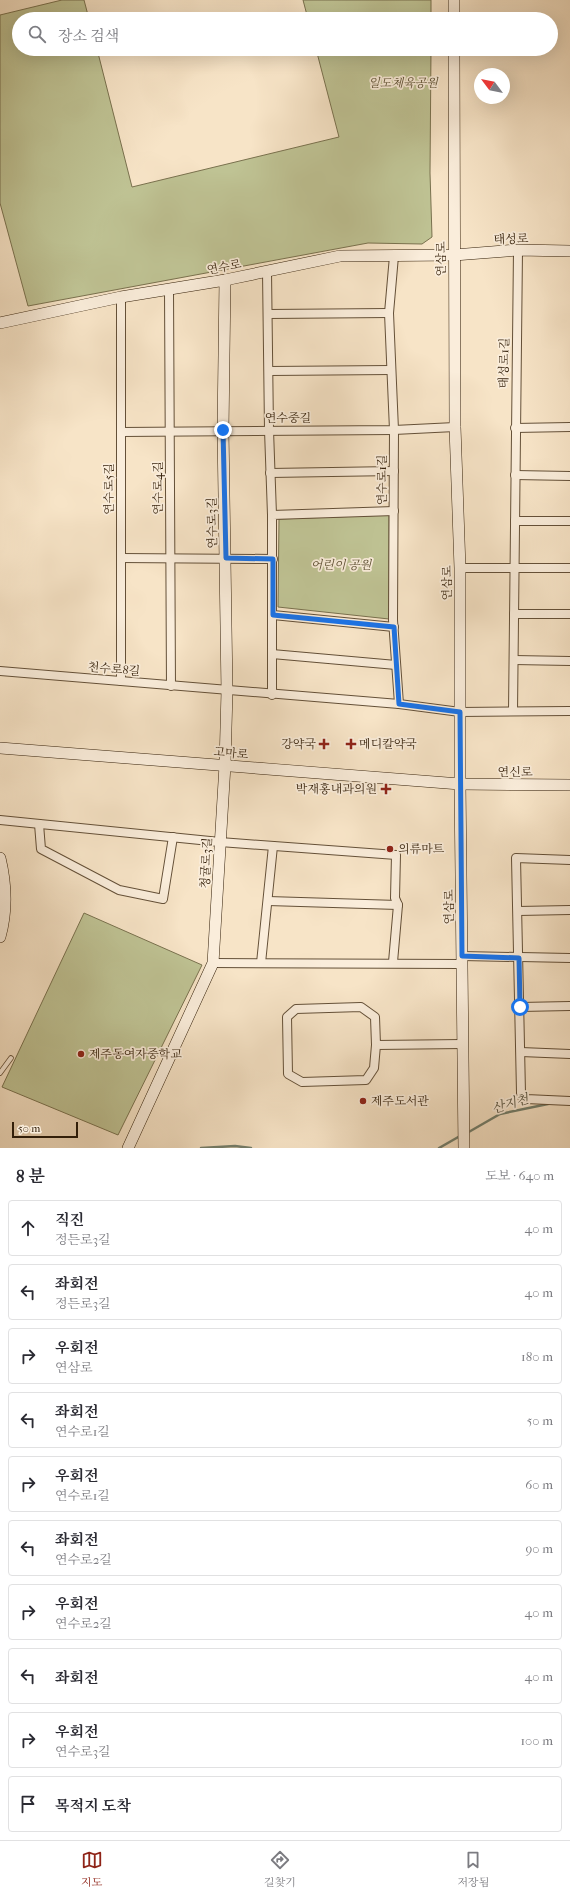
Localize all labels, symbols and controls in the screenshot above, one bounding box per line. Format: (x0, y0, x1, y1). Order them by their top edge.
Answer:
search box (12, 12, 558, 56)
icon: search (26, 23, 48, 45)
text: 장소 검색 (58, 27, 119, 45)
north arrow (474, 68, 510, 104)
park label: 일도체육공원 (368, 76, 439, 90)
street label: 태성로 (493, 231, 529, 247)
street label: 연삼로 (434, 241, 448, 276)
street label: 연수로 (206, 257, 243, 277)
street label: 태성로1길 (497, 338, 511, 388)
street label: 연수중길 (265, 411, 311, 425)
route end (214, 421, 232, 439)
street label: 연수로1길 (375, 455, 389, 505)
street label: 연수로4길 (151, 461, 165, 515)
street label: 연수로5길 (102, 463, 116, 515)
street label: 연수로3길 (205, 497, 219, 549)
park label: 어린이 공원 (311, 558, 373, 572)
street label: 연삼로 (440, 565, 454, 600)
street label: 천수로8길 (87, 660, 141, 678)
place label: 강약국 (281, 737, 316, 751)
place label: 메디칼약국 (359, 737, 417, 751)
marker: 강약국 (319, 739, 329, 749)
marker: 메디칼약국 (346, 739, 356, 749)
street label: 고마로 (213, 745, 249, 762)
street label: 연신로 (498, 765, 533, 779)
place label: 박재홍내과의원 (296, 782, 377, 796)
marker: 박재홍내과의원 (380, 783, 392, 795)
street label: 청귤로3길 (198, 837, 214, 889)
place label: 의류마트 (398, 842, 445, 856)
marker: 의류마트 (385, 844, 395, 854)
street label: 연삼로 (442, 889, 456, 924)
route start (511, 998, 529, 1016)
place label: 제주동여자중학교 (89, 1047, 182, 1061)
marker: 제주동여자중학교 (76, 1049, 86, 1059)
water label: 산지천 (490, 1090, 532, 1116)
place label: 제주도서관 (371, 1094, 429, 1108)
marker: 제주도서관 (358, 1096, 368, 1106)
scale bar (12, 1120, 78, 1139)
text: 50 m (18, 1122, 40, 1135)
text: 8 분 (16, 1166, 45, 1186)
text: 도보 · 640 m (485, 1168, 554, 1183)
text: 직진 (55, 1211, 84, 1229)
icon: ahead (17, 1217, 39, 1239)
text: 40 m (525, 1221, 553, 1236)
text: 정든로3길 (55, 1232, 111, 1247)
text: 좌회전 (55, 1275, 98, 1293)
icon: left (17, 1281, 39, 1303)
text: 40 m (525, 1285, 553, 1300)
text: 정든로3길 (55, 1296, 111, 1311)
text: 우회전 (55, 1339, 98, 1357)
icon: right (17, 1345, 39, 1367)
text: 180 m (521, 1349, 553, 1364)
text: 연삼로 (55, 1360, 93, 1375)
text: 좌회전 (55, 1403, 98, 1421)
icon: left (17, 1409, 39, 1431)
text: 50 m (527, 1413, 553, 1428)
text: 연수로1길 (55, 1424, 110, 1439)
text: 우회전 (55, 1467, 98, 1485)
icon: right (17, 1473, 39, 1495)
text: 60 m (525, 1477, 553, 1492)
text: 연수로1길 (55, 1488, 110, 1503)
text: 좌회전 (55, 1531, 98, 1549)
icon: left (17, 1537, 39, 1559)
text: 90 m (525, 1541, 553, 1556)
text: 연수로2길 (55, 1552, 112, 1567)
text: 우회전 (55, 1595, 98, 1613)
icon: right (17, 1601, 39, 1623)
text: 40 m (525, 1605, 553, 1620)
text: 연수로2길 (55, 1616, 112, 1631)
icon: left (17, 1665, 39, 1687)
text: 좌회전 (55, 1669, 98, 1687)
text: 40 m (525, 1669, 553, 1684)
text: 우회전 (55, 1723, 98, 1741)
icon: right (17, 1729, 39, 1751)
text: 100 m (520, 1733, 553, 1748)
text: 연수로3길 (55, 1744, 111, 1759)
icon: arrive (17, 1793, 39, 1815)
text: 목적지 도착 (55, 1797, 131, 1815)
tab: 지도 (81, 1849, 103, 1889)
tab: 길찾기 (264, 1849, 296, 1889)
tab: 저장됨 (457, 1849, 489, 1889)

